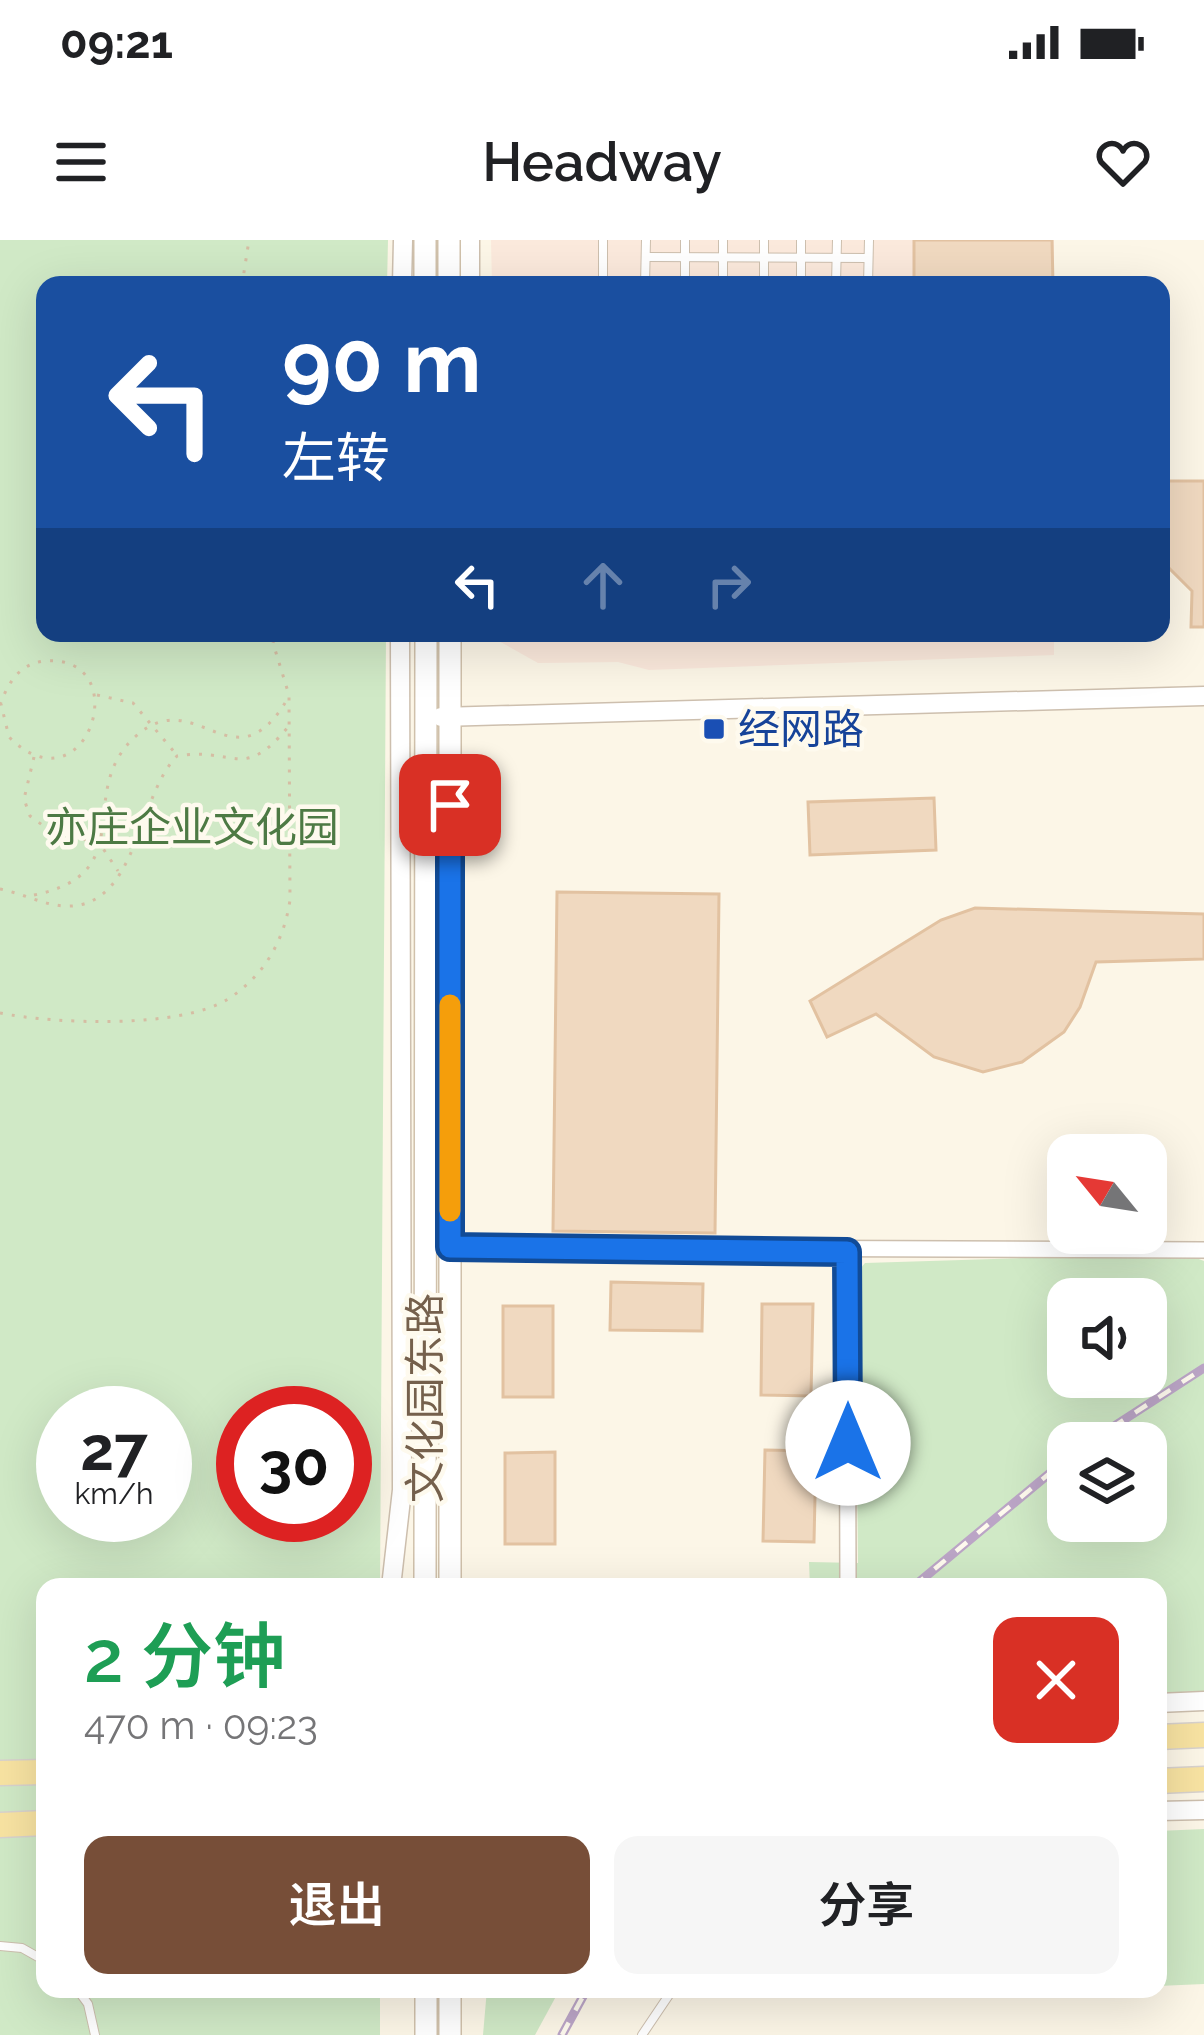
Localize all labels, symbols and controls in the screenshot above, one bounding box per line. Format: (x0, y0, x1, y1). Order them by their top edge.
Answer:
text: 09:21 (60, 16, 173, 69)
icon: menu (48, 129, 114, 195)
icon: heart (1090, 129, 1156, 195)
text: Headway (482, 130, 722, 194)
text: 90 m (282, 313, 481, 412)
icon: left (84, 324, 240, 480)
text: 左转 (282, 426, 390, 490)
icon: left (444, 552, 510, 618)
icon: ahead (570, 552, 636, 618)
icon: right (696, 552, 762, 618)
place label: 经网路 (738, 705, 864, 754)
marker: 经网路 (701, 716, 727, 742)
pin (399, 754, 501, 856)
icon: arrive (417, 772, 483, 838)
park label: 亦庄企业文化园 (45, 803, 339, 852)
north arrow (1047, 1134, 1167, 1254)
map controls (1047, 1134, 1167, 1542)
button: sound (1047, 1278, 1167, 1398)
street label: 文化园东路 (401, 1293, 450, 1503)
position arrow (785, 1380, 911, 1506)
speed limit sign: 30 (216, 1386, 372, 1542)
text: 27 (80, 1414, 148, 1484)
button: layers (1047, 1422, 1167, 1542)
text: km/h (74, 1476, 154, 1511)
text: 2 分钟 (84, 1614, 285, 1699)
button: close (993, 1617, 1119, 1743)
text: 470 m · 09:23 (84, 1702, 318, 1748)
button: 退出 (84, 1836, 590, 1974)
button: 分享 (614, 1836, 1119, 1974)

